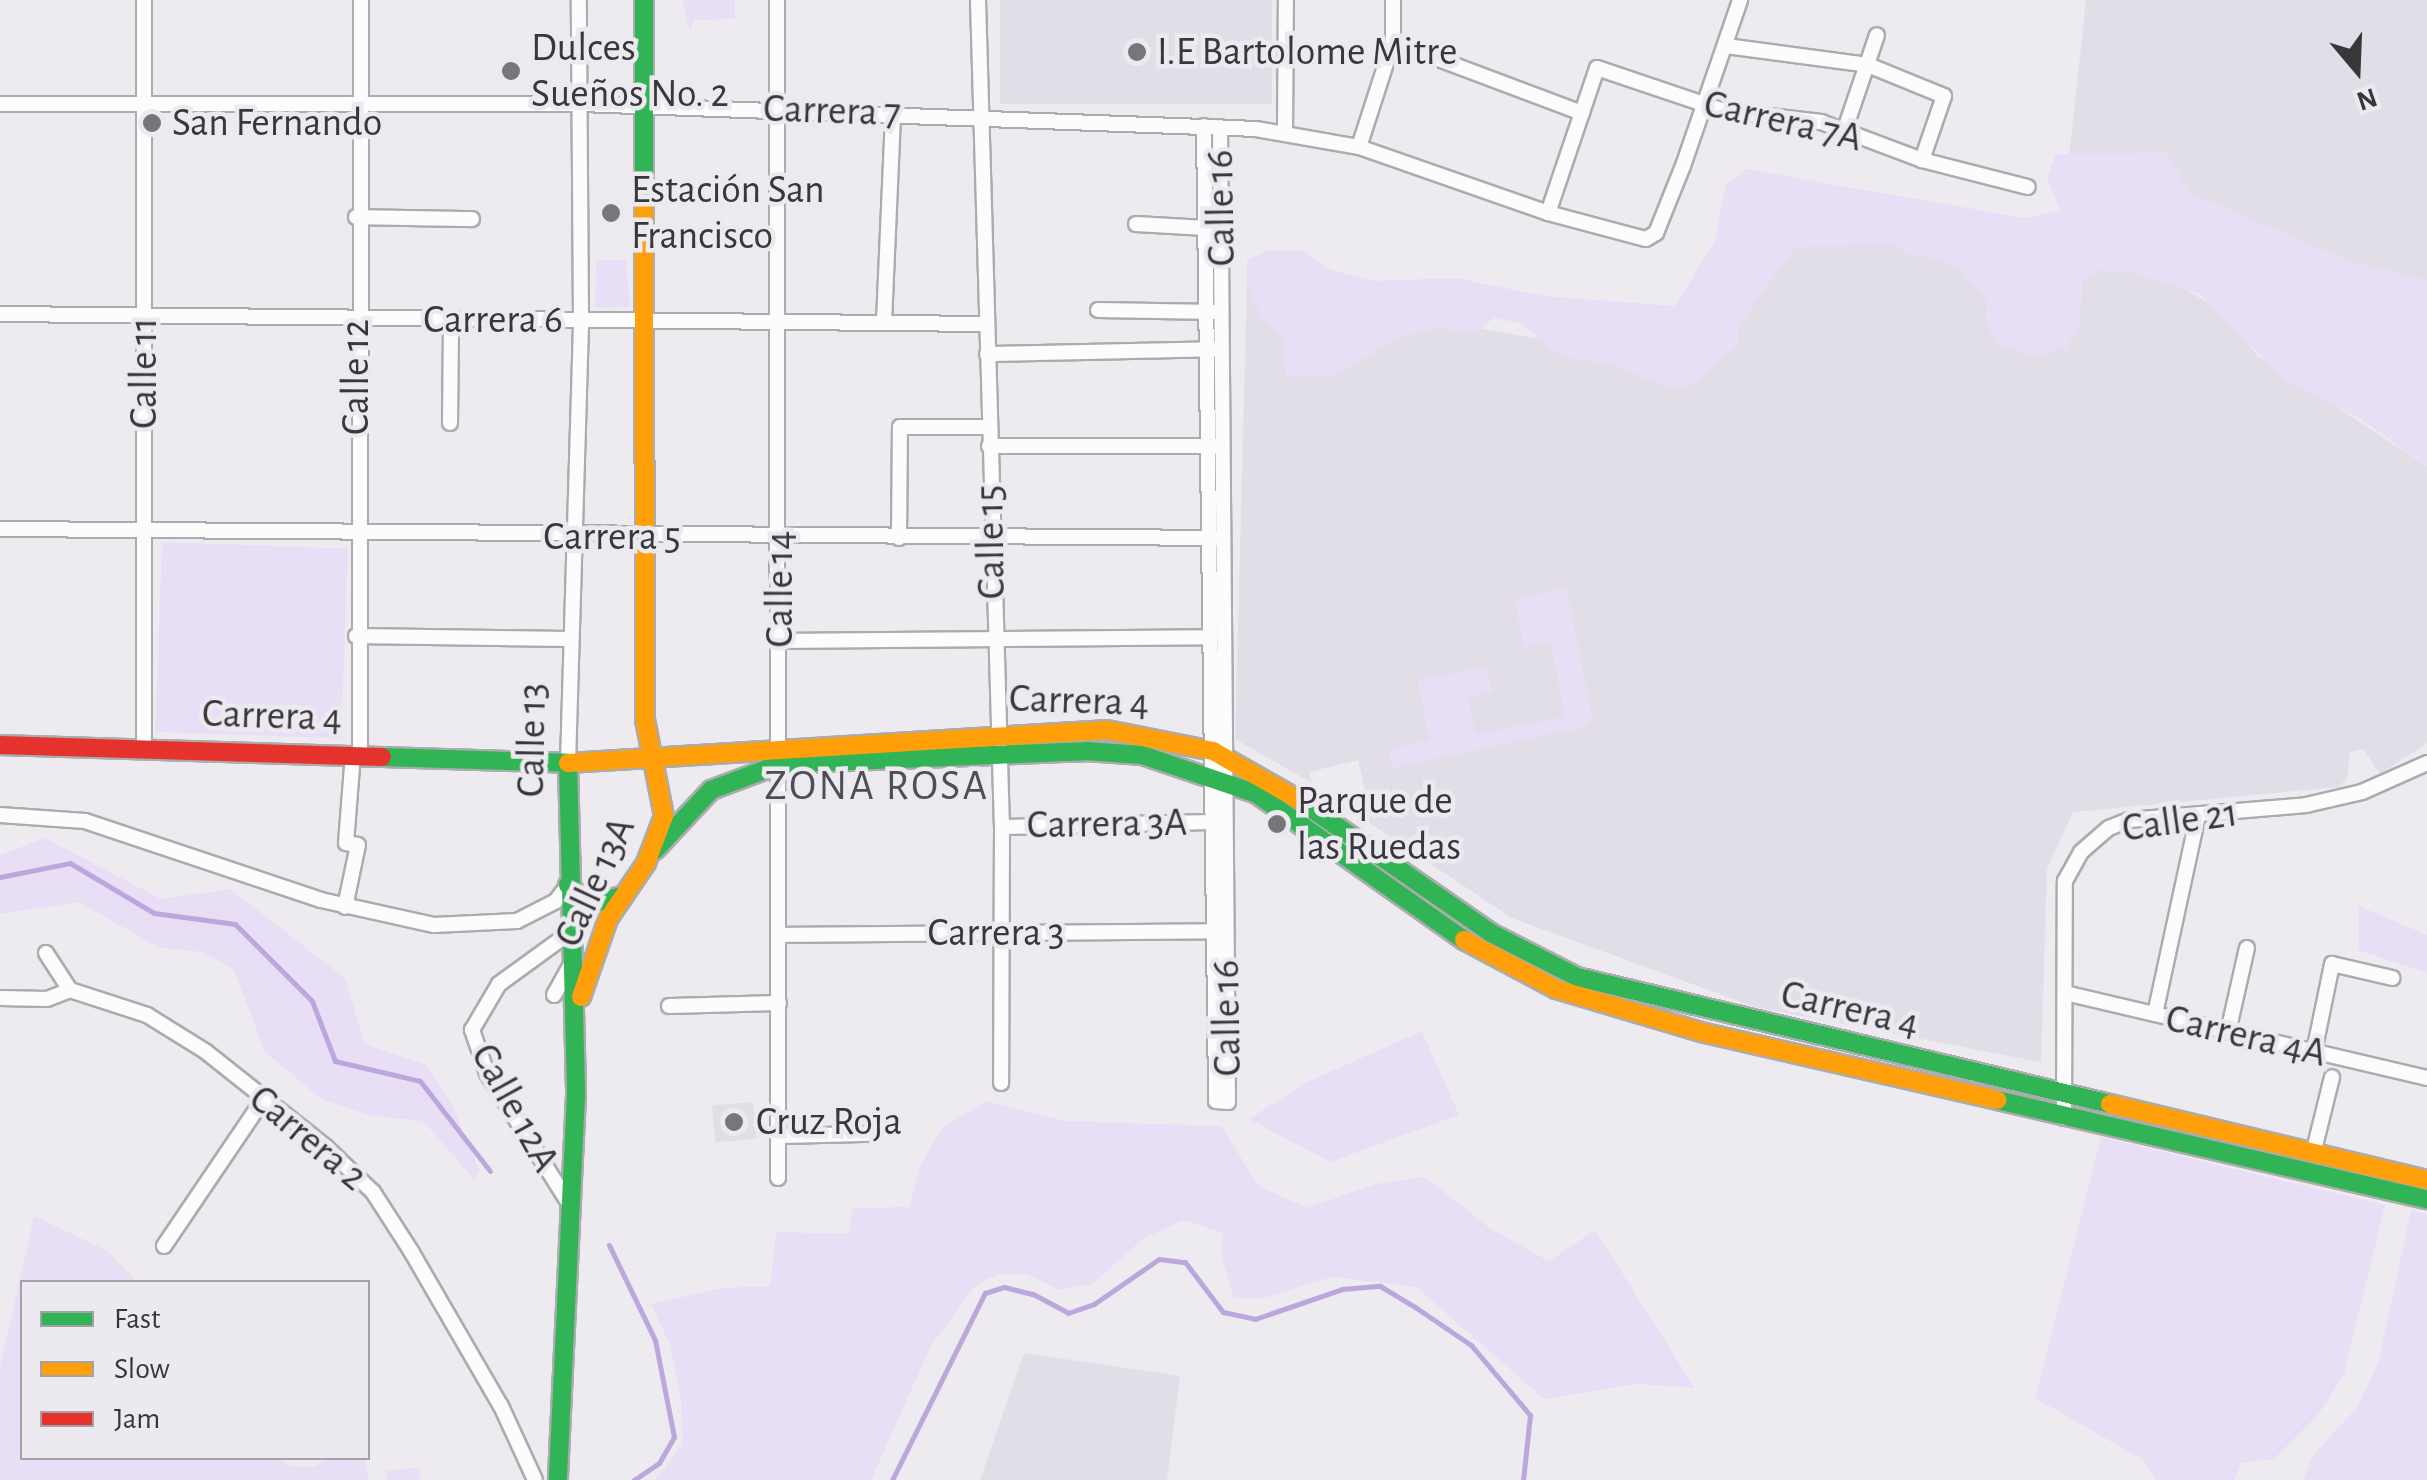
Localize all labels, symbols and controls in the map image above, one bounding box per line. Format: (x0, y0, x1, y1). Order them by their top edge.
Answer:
north arrow (2307, 20, 2407, 120)
place label: Dulces Sueños No. 2 (531, 24, 729, 118)
place label: I.E Bartolome Mitre (1157, 28, 1457, 76)
marker: I.E Bartolome Mitre (1126, 41, 1148, 63)
marker: Dulces Sueños No. 2 (500, 60, 522, 82)
street label: Carrera 7A (1699, 80, 1867, 162)
text: N (2353, 82, 2381, 115)
street label: Carrera 7 (763, 85, 901, 137)
place label: San Fernando (172, 99, 382, 147)
marker: San Fernando (141, 112, 163, 134)
street label: Calle 16 (1196, 149, 1246, 267)
place label: Estación San Francisco (631, 166, 825, 260)
marker: Estación San Francisco (600, 202, 622, 224)
street label: Carrera 6 (423, 296, 563, 344)
street label: Calle 11 (120, 317, 168, 429)
street label: Calle 12 (332, 319, 380, 435)
street label: Calle 15 (966, 484, 1016, 600)
street label: Carrera 5 (543, 513, 681, 561)
street label: Calle 14 (756, 530, 804, 648)
street label: Carrera 4 (1008, 675, 1150, 727)
street label: Calle 13 (507, 682, 557, 798)
street label: Carrera 4 (201, 690, 343, 742)
district label: ZONA ROSA (765, 761, 989, 811)
place label: Parque de las Ruedas (1297, 777, 1461, 871)
street label: Calle 21 (2119, 789, 2241, 853)
street label: Carrera 3A (1026, 799, 1188, 849)
street label: Calle 13A (544, 810, 646, 954)
marker: Parque de las Ruedas (1266, 813, 1288, 835)
street label: Carrera 3 (927, 909, 1065, 957)
street label: Calle 16 (1202, 959, 1252, 1077)
street label: Carrera 4 (1776, 970, 1924, 1048)
street label: Carrera 4A (2161, 994, 2331, 1078)
street label: Calle 12A (460, 1036, 570, 1180)
street label: Carrera 2 (239, 1075, 377, 1201)
place label: Cruz Roja (756, 1098, 902, 1146)
marker: Cruz Roja (721, 1109, 747, 1135)
legend (20, 1280, 370, 1460)
text: Fast (114, 1304, 161, 1334)
text: Slow (114, 1354, 170, 1384)
text: Jam (114, 1404, 160, 1434)

